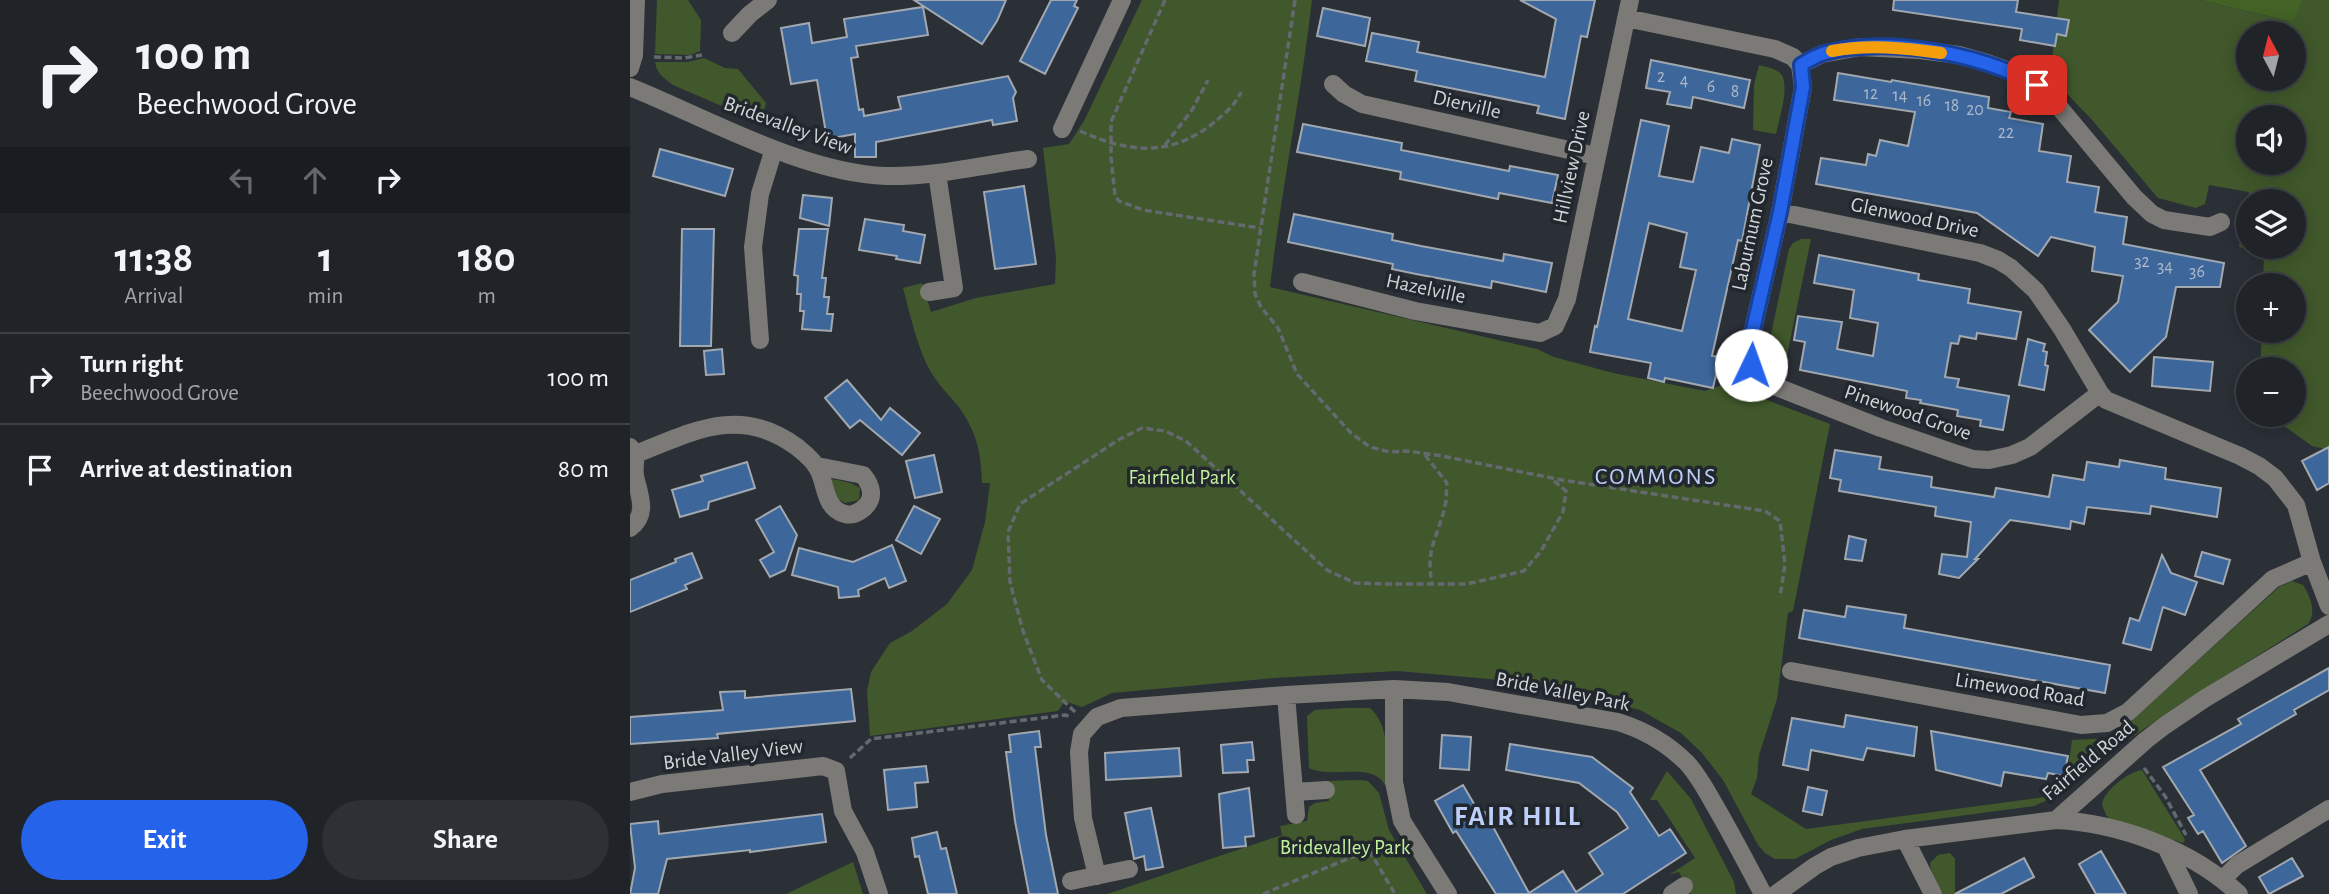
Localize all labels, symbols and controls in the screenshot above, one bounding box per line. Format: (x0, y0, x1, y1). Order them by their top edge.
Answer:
north arrow (2236, 21, 2306, 91)
map controls (2236, 21, 2306, 427)
icon: right (21, 28, 112, 119)
text: 100 m (136, 30, 252, 79)
pin (2007, 55, 2067, 115)
icon: arrive (2018, 66, 2056, 104)
house number: 2 (1657, 68, 1665, 86)
house number: 4 (1680, 72, 1689, 90)
house number: 6 (1707, 78, 1715, 96)
house number: 8 (1731, 83, 1739, 101)
house number: 12 (1864, 85, 1878, 103)
street label: Dierville (1431, 86, 1503, 123)
house number: 14 (1893, 87, 1908, 105)
text: Beechwood Grove (136, 88, 357, 120)
house number: 16 (1917, 92, 1931, 110)
street label: Bridevalley View (721, 93, 855, 158)
house number: 18 (1945, 97, 1959, 115)
house number: 20 (1966, 101, 1984, 119)
button: sound (2236, 105, 2306, 175)
street label: Hillview Drive (1549, 109, 1594, 225)
house number: 22 (1998, 124, 2014, 142)
street label: Laburnum Grove (1728, 156, 1777, 292)
icon: left (223, 161, 261, 199)
icon: ahead (296, 161, 334, 199)
icon: right (369, 161, 407, 199)
button: layers (2236, 189, 2306, 259)
street label: Glenwood Drive (1849, 194, 1981, 241)
text: 11:38 (114, 237, 193, 279)
text: 1 (318, 237, 333, 279)
text: 180 (458, 237, 516, 279)
house number: 32 (2134, 253, 2150, 271)
house number: 34 (2157, 258, 2173, 276)
house number: 36 (2189, 263, 2205, 281)
street label: Hazelville (1384, 270, 1468, 307)
button: + (2236, 273, 2306, 343)
text: Arrival (124, 285, 183, 308)
text: min (308, 285, 343, 308)
text: m (477, 285, 496, 308)
position arrow (1714, 328, 1788, 402)
text: Turn right (80, 351, 183, 377)
button: − (2236, 357, 2306, 427)
icon: right (21, 360, 59, 398)
text: 100 m (548, 365, 609, 391)
street label: Pinewood Grove (1842, 381, 1974, 444)
text: Beechwood Grove (80, 382, 239, 405)
icon: arrive (21, 451, 59, 489)
text: Arrive at destination (80, 456, 293, 482)
text: 80 m (558, 456, 609, 482)
district label: COMMONS (1595, 465, 1717, 489)
park label: Fairfield Park (1128, 467, 1236, 488)
street label: Bride Valley Park (1494, 668, 1632, 715)
street label: Limewood Road (1954, 669, 2086, 710)
street label: Fairfield Road (2038, 716, 2138, 805)
street label: Bride Valley View (662, 736, 804, 773)
button: Exit (21, 800, 308, 880)
button: Share (322, 800, 609, 880)
district label: FAIR HILL (1454, 803, 1582, 831)
park label: Bridevalley Park (1280, 837, 1411, 858)

